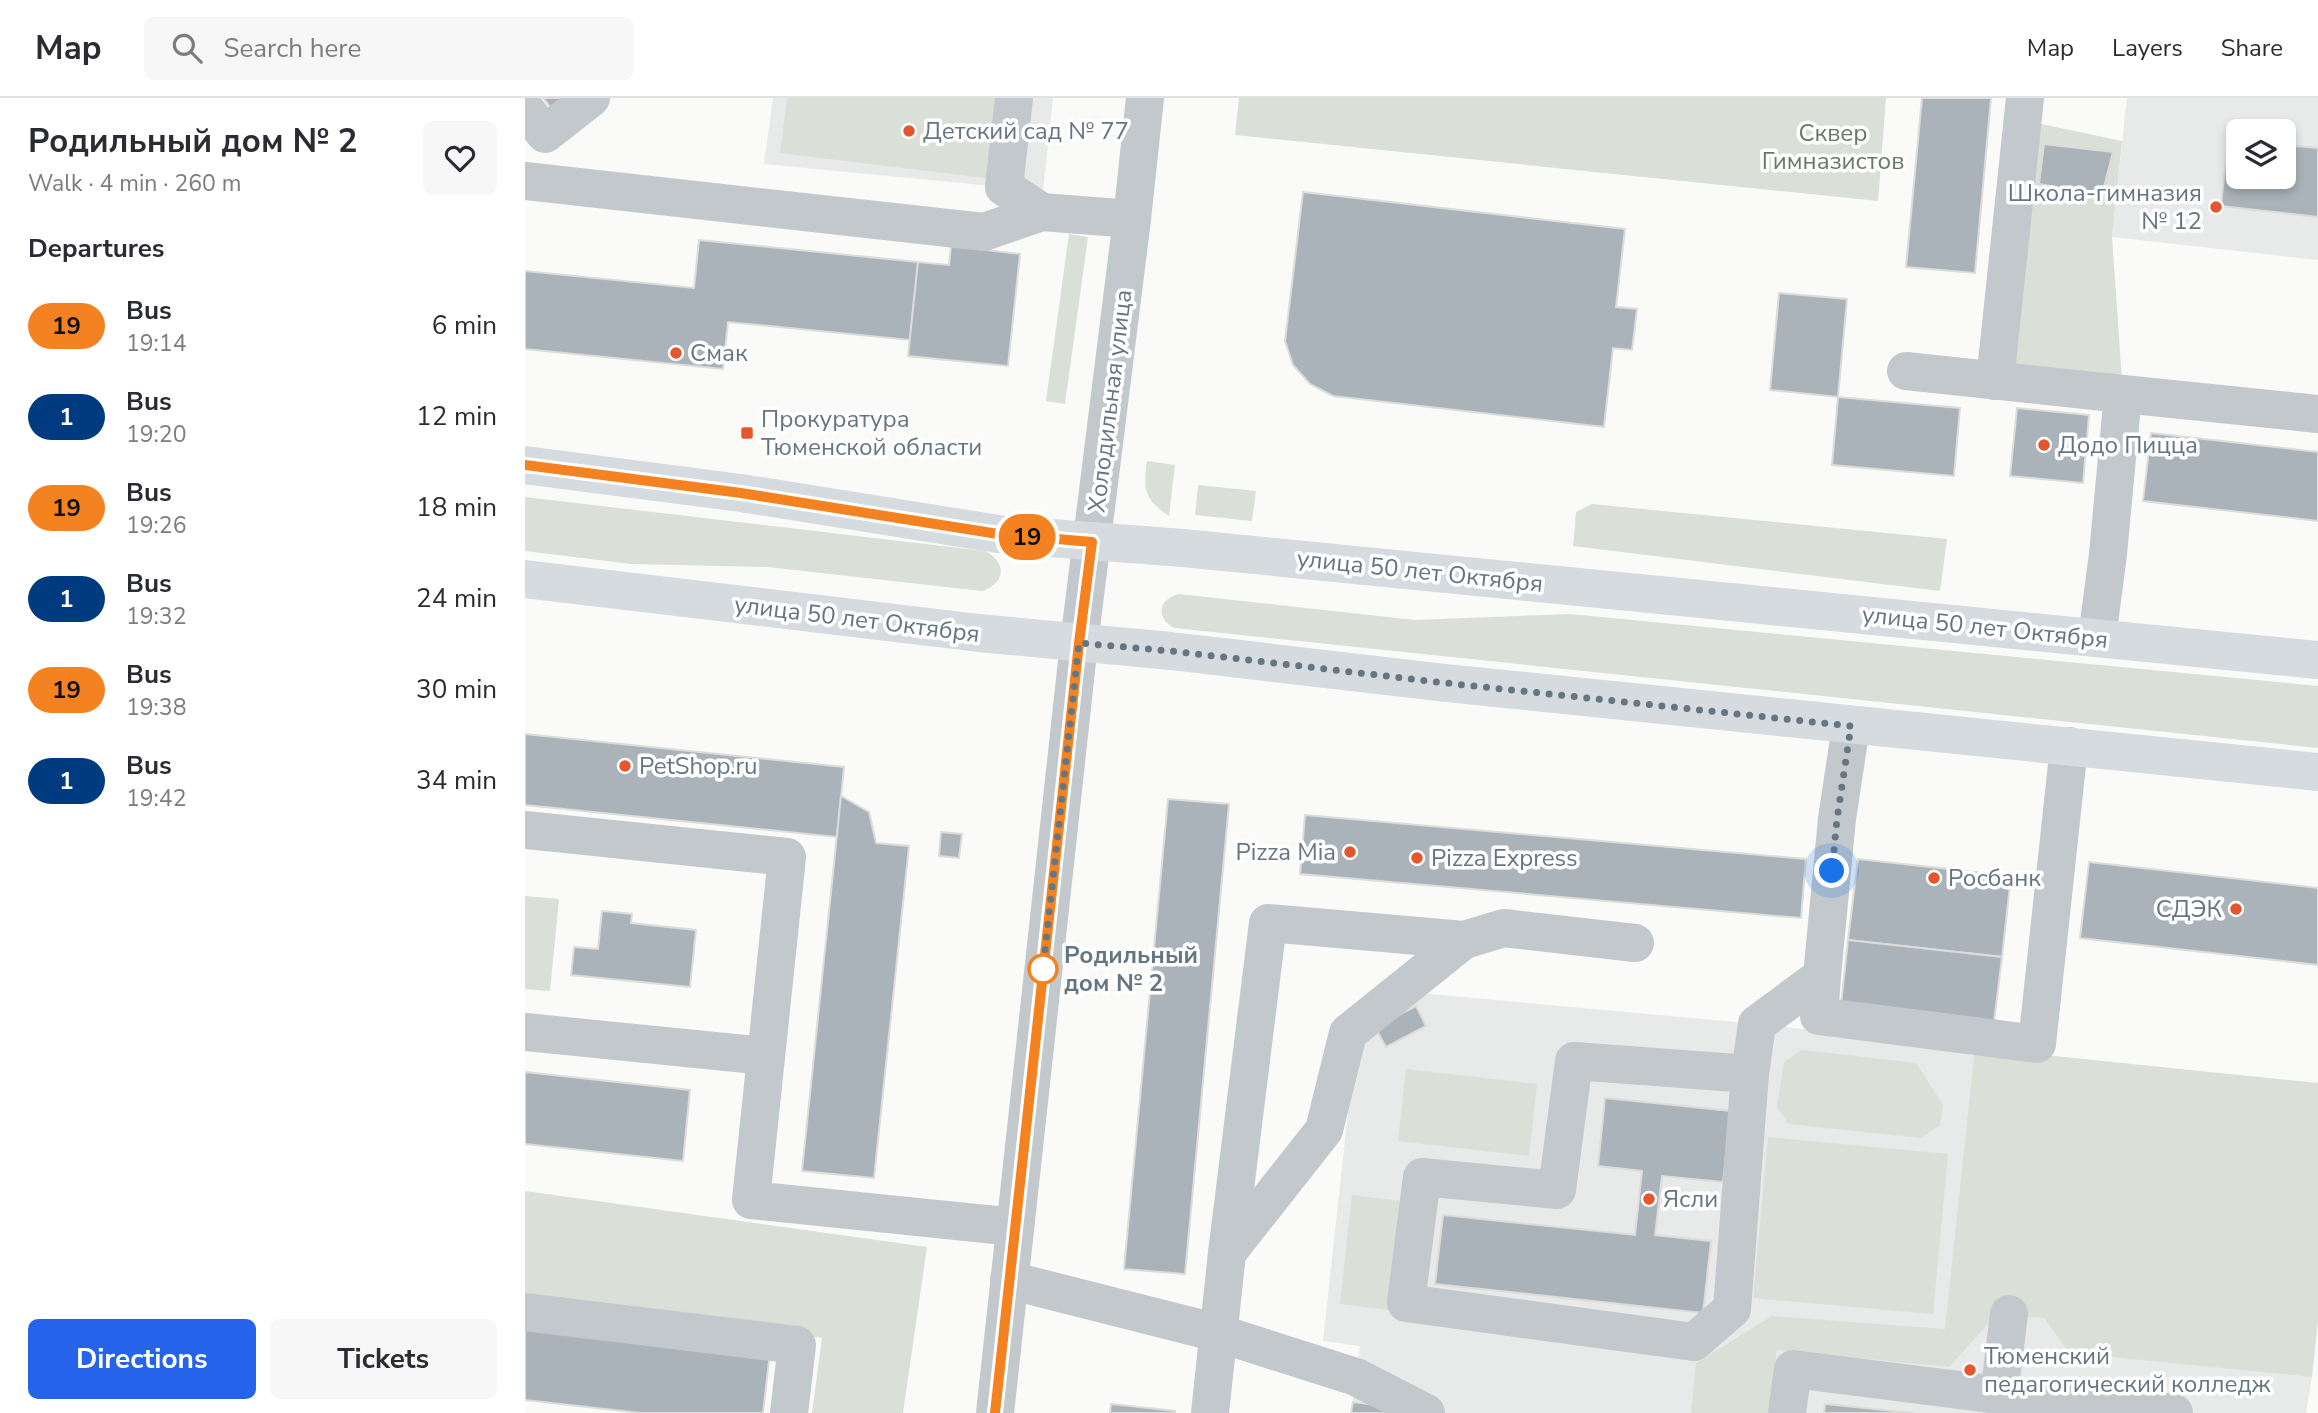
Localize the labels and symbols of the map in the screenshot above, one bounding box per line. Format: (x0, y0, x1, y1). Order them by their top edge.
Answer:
place label: Детский сад № 77 (923, 115, 1129, 147)
park label: Сквер Гимназистов (1762, 117, 1904, 177)
marker: Детский сад № 77 (901, 123, 917, 139)
place label: Школа-гимназия № 12 (2008, 177, 2202, 237)
marker: Школа-гимназия № 12 (2208, 199, 2224, 215)
street label: Холодильная улица (1080, 288, 1140, 514)
place label: Смак (690, 337, 748, 369)
marker: Смак (668, 345, 684, 361)
place label: Прокуратура Тюменской области (761, 403, 982, 463)
marker: Прокуратура Тюменской области (739, 425, 755, 441)
place label: Додо Пицца (2058, 429, 2198, 461)
marker: Додо Пицца (2036, 437, 2052, 453)
line badge: 19 (995, 514, 1059, 560)
street label: улица 50 лет Октября (1295, 542, 1545, 600)
street label: улица 50 лет Октября (732, 588, 982, 650)
street label: улица 50 лет Октября (1860, 598, 2110, 656)
place label: PetShop.ru (639, 750, 758, 782)
marker: PetShop.ru (617, 758, 633, 774)
place label: Pizza Mia (1235, 836, 1336, 868)
place label: Pizza Express (1431, 842, 1578, 874)
marker: Pizza Mia (1342, 844, 1358, 860)
marker: Pizza Express (1409, 850, 1425, 866)
your location (1814, 853, 1849, 888)
place label: Росбанк (1948, 862, 2041, 894)
marker: Росбанк (1926, 870, 1942, 886)
place label: СДЭК (2156, 893, 2223, 925)
marker: СДЭК (2228, 901, 2244, 917)
place label: Родильный дом № 2 (1064, 939, 1198, 999)
marker: Родильный дом № 2 (1028, 954, 1058, 984)
place label: Ясли (1663, 1183, 1718, 1215)
marker: Ясли (1641, 1191, 1657, 1207)
place label: Тюменский педагогический колледж (1984, 1340, 2271, 1400)
marker: Тюменский педагогический колледж (1962, 1362, 1978, 1378)

